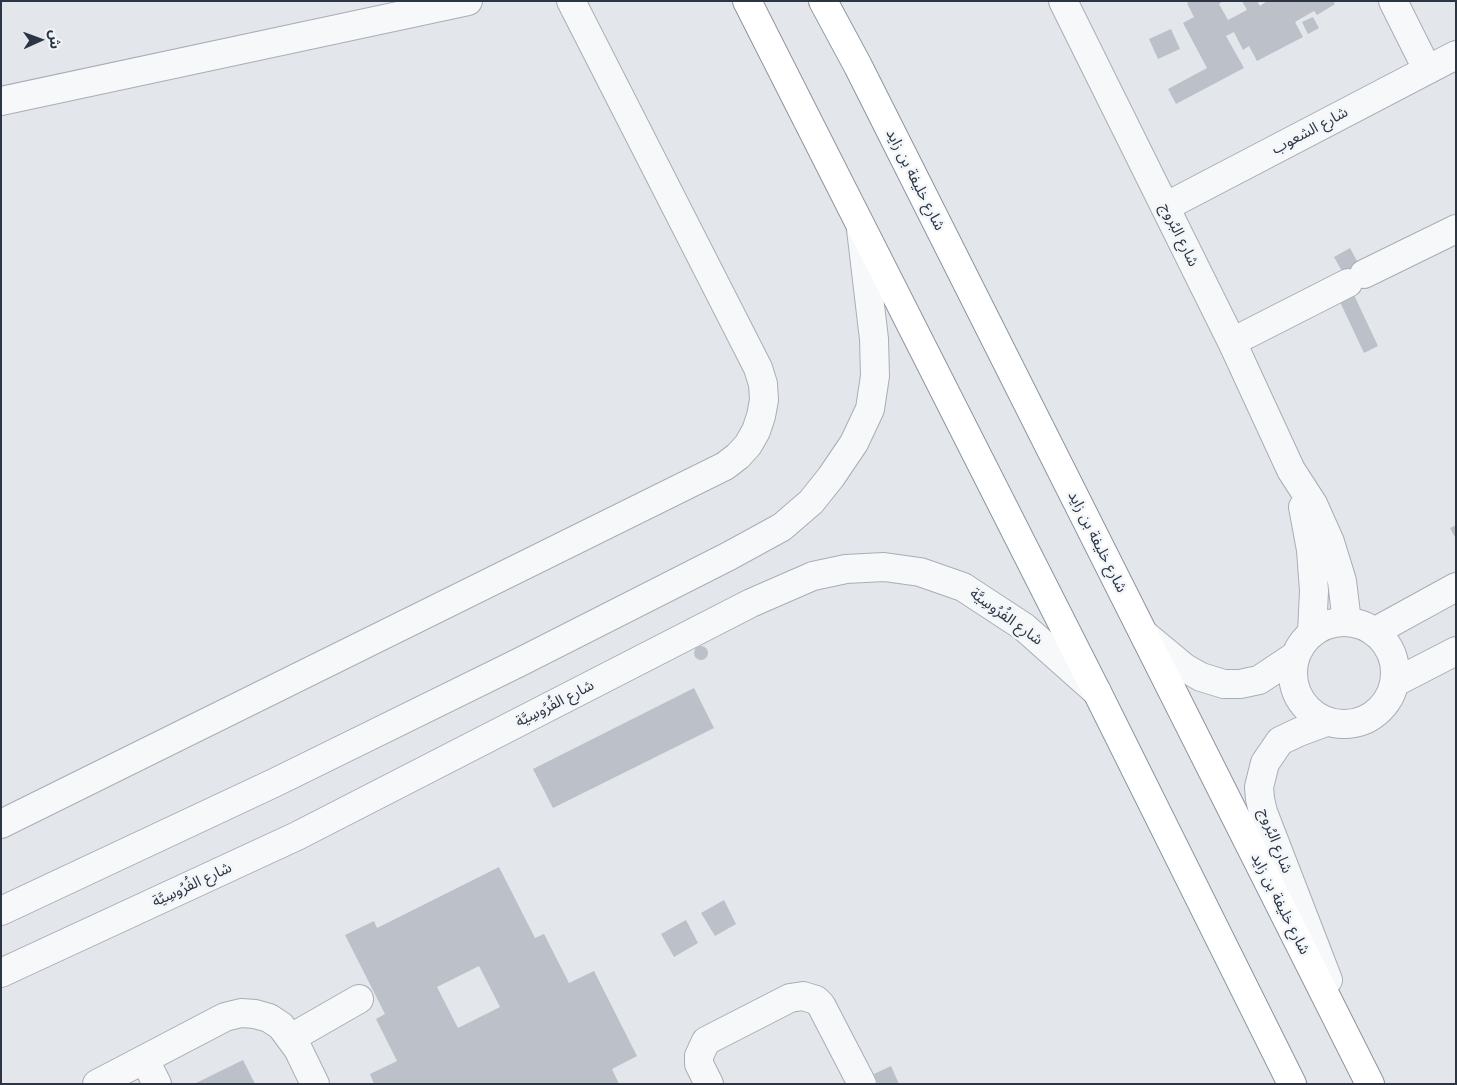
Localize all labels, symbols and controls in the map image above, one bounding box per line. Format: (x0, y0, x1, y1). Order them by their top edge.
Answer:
north arrow (15, 15, 65, 65)
text: ش (47, 30, 63, 49)
street label: شارع الشعوب (1269, 103, 1351, 159)
street label: شارع خليفة بن زايد (882, 126, 948, 234)
street label: شارع البُروج (1156, 200, 1202, 270)
street label: شارع خليفة بن زايد (1064, 488, 1130, 596)
street label: شارع الفُرُوسِيَّة (966, 585, 1046, 649)
street label: شارع الفُرُوسِيَّة (513, 677, 597, 731)
street label: شارع البُروج (1254, 806, 1296, 876)
street label: شارع خليفة بن زايد (1247, 850, 1313, 958)
street label: شارع الفُرُوسِيَّة (149, 859, 235, 911)

